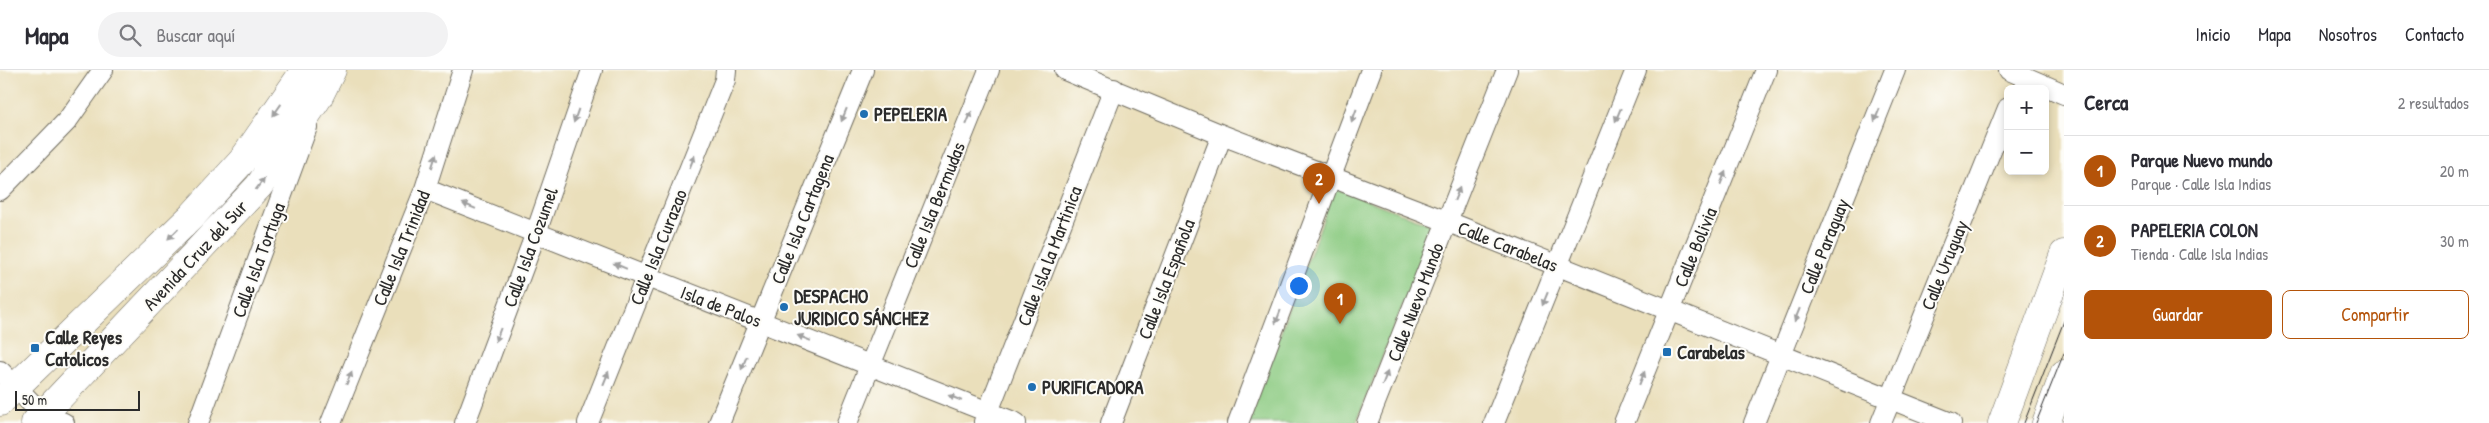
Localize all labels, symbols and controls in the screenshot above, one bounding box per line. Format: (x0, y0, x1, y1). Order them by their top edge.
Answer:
search box (98, 12, 448, 57)
text: Mapa (25, 19, 68, 51)
icon: search (116, 21, 144, 49)
text: Buscar aquí (156, 22, 236, 48)
text: Inicio (2196, 22, 2230, 47)
text: Mapa (2258, 22, 2291, 47)
text: Nosotros (2319, 22, 2377, 47)
text: Contacto (2405, 22, 2464, 47)
map controls (2004, 85, 2049, 175)
button: + (2004, 85, 2049, 130)
text: Cerca (2084, 88, 2128, 117)
text: 2 resultados (2398, 92, 2469, 114)
place label: PEPELERIA (874, 101, 948, 127)
one-way arrow (272, 104, 282, 117)
one-way arrow (840, 108, 848, 122)
marker: PEPELERIA (858, 108, 870, 120)
one-way arrow (1613, 108, 1621, 122)
one-way arrow (1872, 108, 1880, 122)
one-way arrow (572, 109, 580, 124)
one-way arrow (1350, 109, 1358, 124)
one-way arrow (966, 111, 974, 125)
button: − (2004, 130, 2049, 175)
street label: Calle Isla Bermudas (897, 138, 971, 272)
text: Parque Nuevo mundo (2131, 147, 2272, 173)
street label: Calle Isla Cartagena (764, 150, 840, 288)
one-way arrow (430, 154, 438, 169)
one-way arrow (688, 154, 696, 169)
text: 1 (2097, 160, 2103, 182)
text: 20 m (2440, 160, 2469, 182)
pin: 2 (1303, 163, 1335, 204)
one-way arrow (1720, 171, 1727, 186)
text: Parque · Calle Isla Indias (2131, 173, 2271, 195)
one-way arrow (255, 178, 266, 191)
street label: Calle Isla Cozumel (496, 182, 564, 311)
street label: Calle Isla la Martinica (1010, 182, 1088, 330)
street label: Calle Isla Curazao (623, 185, 693, 309)
street label: Calle Isla Trinidad (366, 186, 436, 310)
one-way arrow (1454, 187, 1462, 201)
street label: Avenida Cruz del Sur (137, 194, 254, 316)
street label: Calle Paraguay (1793, 194, 1855, 298)
street label: Calle Isla Tortuga (225, 198, 291, 321)
one-way arrow (462, 202, 476, 210)
street label: Calle Bolivia (1667, 203, 1723, 291)
street label: Calle Carabelas (1454, 214, 1562, 278)
street label: Calle Isla Española (1131, 215, 1201, 343)
street label: Calle Uruguay (1914, 216, 1974, 314)
text: PAPELERIA COLON (2131, 217, 2258, 243)
one-way arrow (167, 228, 179, 240)
text: 2 (2096, 230, 2104, 252)
text: 30 m (2440, 230, 2469, 252)
street label: Calle Nuevo Mundo (1380, 238, 1450, 365)
text: Tienda · Calle Isla Indias (2131, 243, 2268, 265)
one-way arrow (613, 262, 627, 270)
your location (1286, 273, 1312, 299)
street label: Isla de Palos (677, 279, 765, 333)
place label: DESPACHO JURIDICO SÁNCHEZ (794, 283, 929, 331)
pin: 1 (1324, 283, 1356, 324)
button: Guardar (2084, 290, 2272, 339)
button: Compartir (2282, 290, 2469, 339)
one-way arrow (1540, 292, 1548, 306)
marker: DESPACHO JURIDICO SÁNCHEZ (778, 301, 790, 313)
one-way arrow (1793, 308, 1801, 323)
one-way arrow (1274, 310, 1282, 325)
place label: Calle Reyes Catolicos (45, 324, 123, 372)
one-way arrow (494, 328, 502, 343)
one-way arrow (796, 334, 811, 342)
place label: Carabelas (1677, 339, 1746, 365)
marker: Calle Reyes Catolicos (29, 342, 41, 354)
marker: Carabelas (1661, 346, 1673, 358)
one-way arrow (739, 356, 747, 370)
one-way arrow (345, 370, 353, 385)
one-way arrow (602, 370, 610, 385)
one-way arrow (1382, 370, 1389, 385)
one-way arrow (1639, 371, 1647, 385)
place label: PURIFICADORA (1042, 374, 1144, 400)
marker: PURIFICADORA (1026, 381, 1038, 393)
scale bar (15, 388, 140, 411)
text: 50 m (22, 390, 47, 409)
one-way arrow (948, 394, 962, 402)

